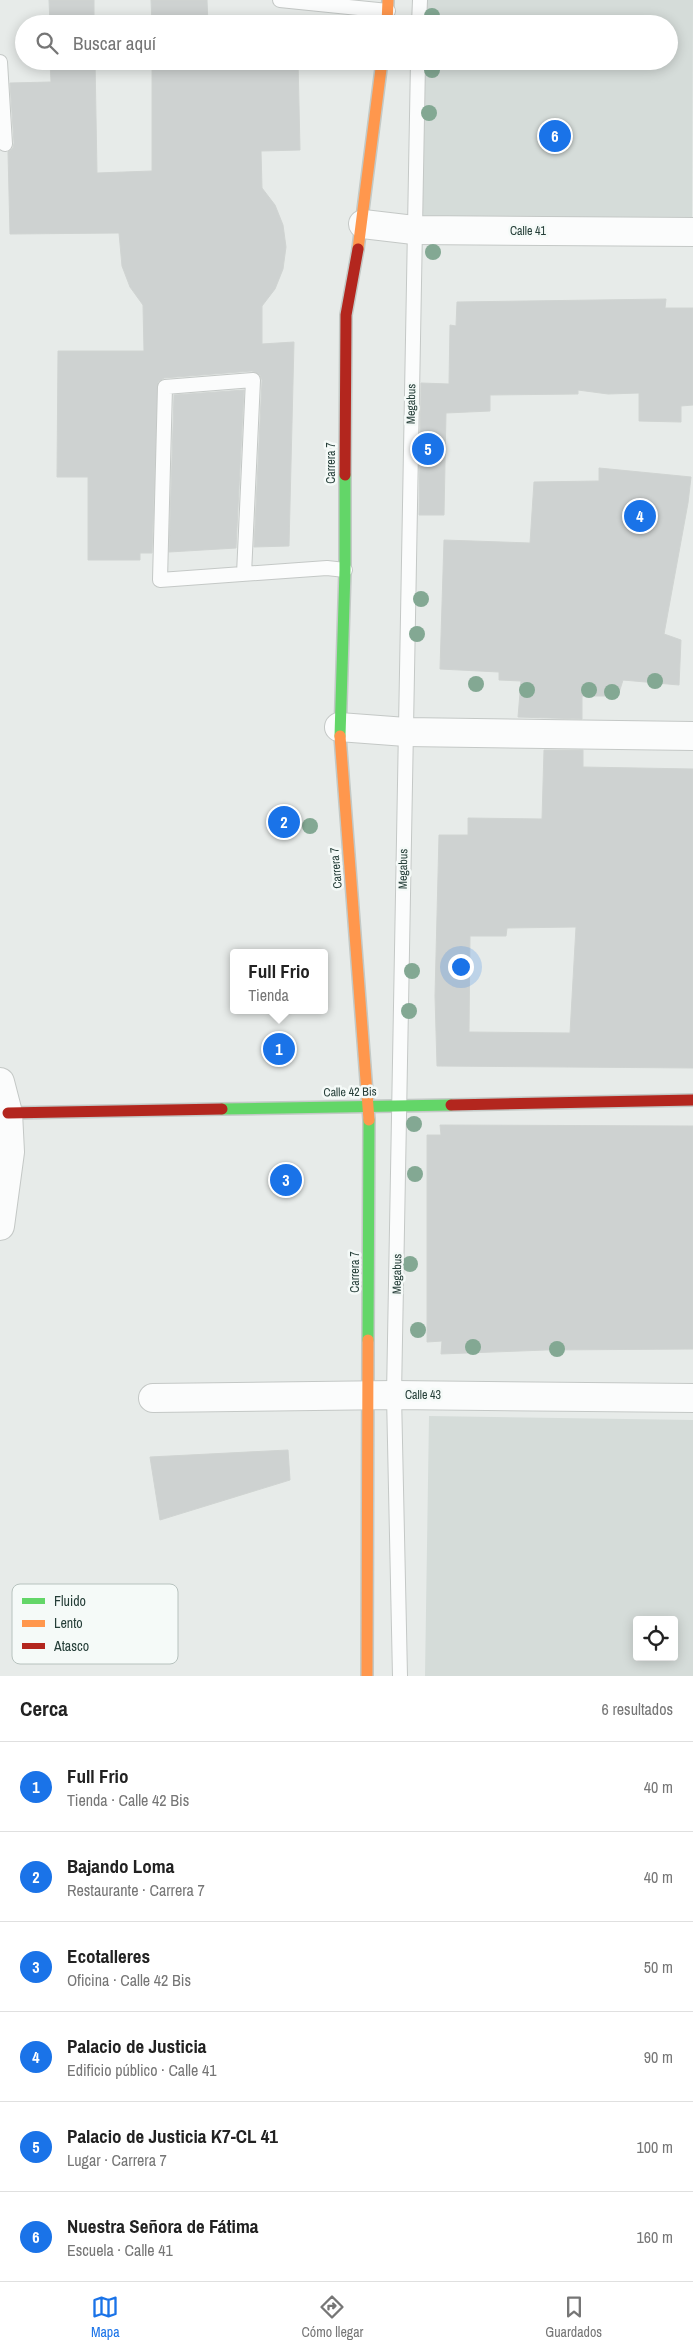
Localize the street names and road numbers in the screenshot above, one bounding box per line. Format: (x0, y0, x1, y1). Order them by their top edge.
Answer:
street label: Calle 41 (510, 223, 547, 239)
street label: Megabus (403, 384, 419, 424)
street label: Carrera 7 (323, 442, 339, 484)
street label: Carrera 7 (326, 846, 346, 889)
street label: Megabus (395, 849, 411, 889)
street label: Calle 42 Bis (323, 1084, 377, 1100)
street label: Carrera 7 (347, 1251, 363, 1293)
street label: Megabus (389, 1254, 405, 1294)
street label: Calle 43 (405, 1387, 441, 1403)

